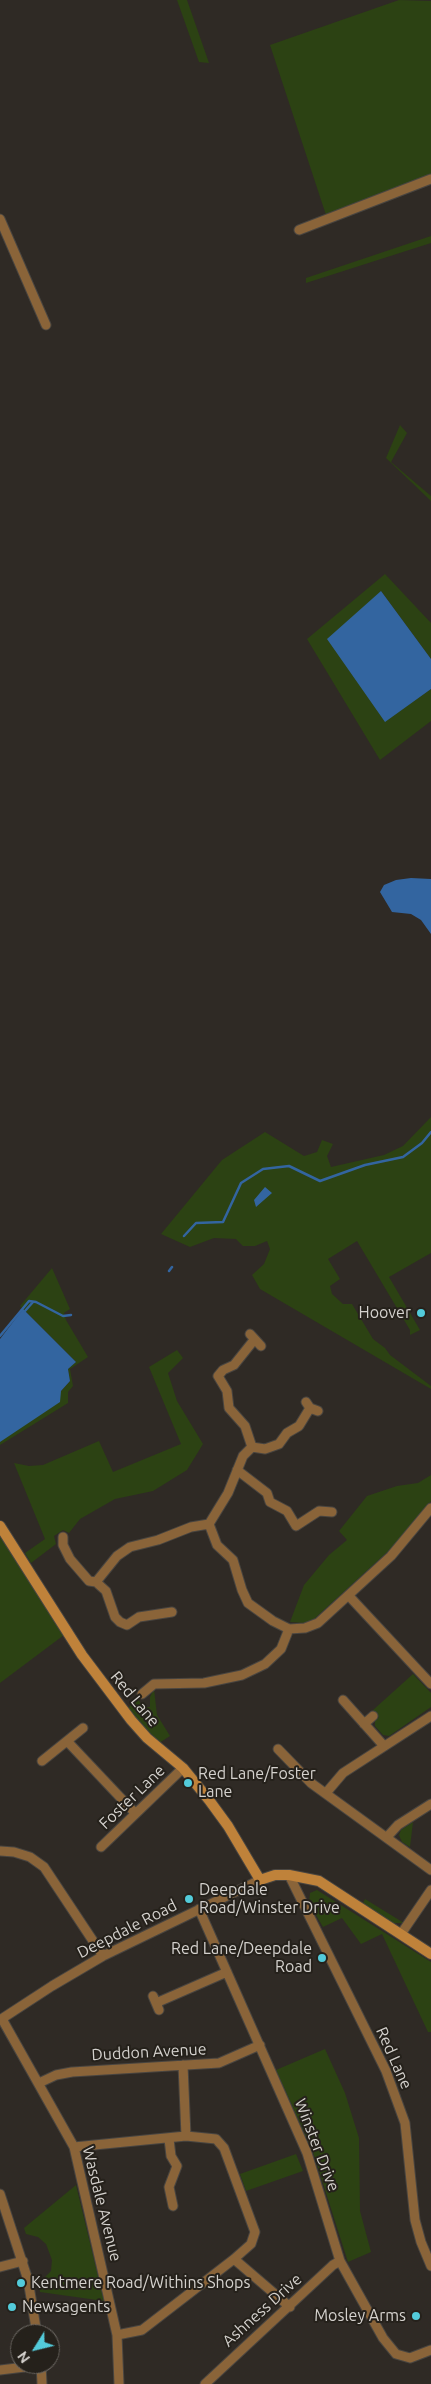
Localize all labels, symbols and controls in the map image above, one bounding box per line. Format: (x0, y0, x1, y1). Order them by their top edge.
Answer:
place label: Hoover (358, 1303, 411, 1323)
marker: Hoover (415, 1307, 427, 1319)
street label: Red Lane (106, 1667, 164, 1731)
street label: Foster Lane (95, 1761, 169, 1833)
place label: Red Lane/Foster Lane (198, 1764, 316, 1802)
marker: Red Lane/Foster Lane (182, 1777, 194, 1789)
place label: Deepdale Road/Winster Drive (199, 1880, 340, 1918)
marker: Deepdale Road/Winster Drive (183, 1893, 195, 1905)
street label: Deepdale Road (74, 1896, 180, 1962)
place label: Red Lane/Deepdale Road (171, 1939, 312, 1977)
marker: Red Lane/Deepdale Road (316, 1952, 328, 1964)
street label: Red Lane (372, 2024, 416, 2092)
street label: Duddon Avenue (91, 2039, 207, 2065)
street label: Winster Drive (291, 2096, 343, 2194)
street label: Wasdale Avenue (78, 2145, 126, 2263)
street label: Ashness Drive (218, 2269, 306, 2351)
place label: Kentmere Road/Withins Shops (31, 2273, 250, 2293)
marker: Kentmere Road/Withins Shops (15, 2277, 27, 2289)
place label: Newsagents (22, 2297, 110, 2317)
marker: Newsagents (6, 2301, 18, 2313)
place label: Mosley Arms (314, 2306, 406, 2326)
marker: Mosley Arms (410, 2310, 422, 2322)
north arrow (10, 2324, 60, 2374)
text: N (14, 2348, 33, 2366)

